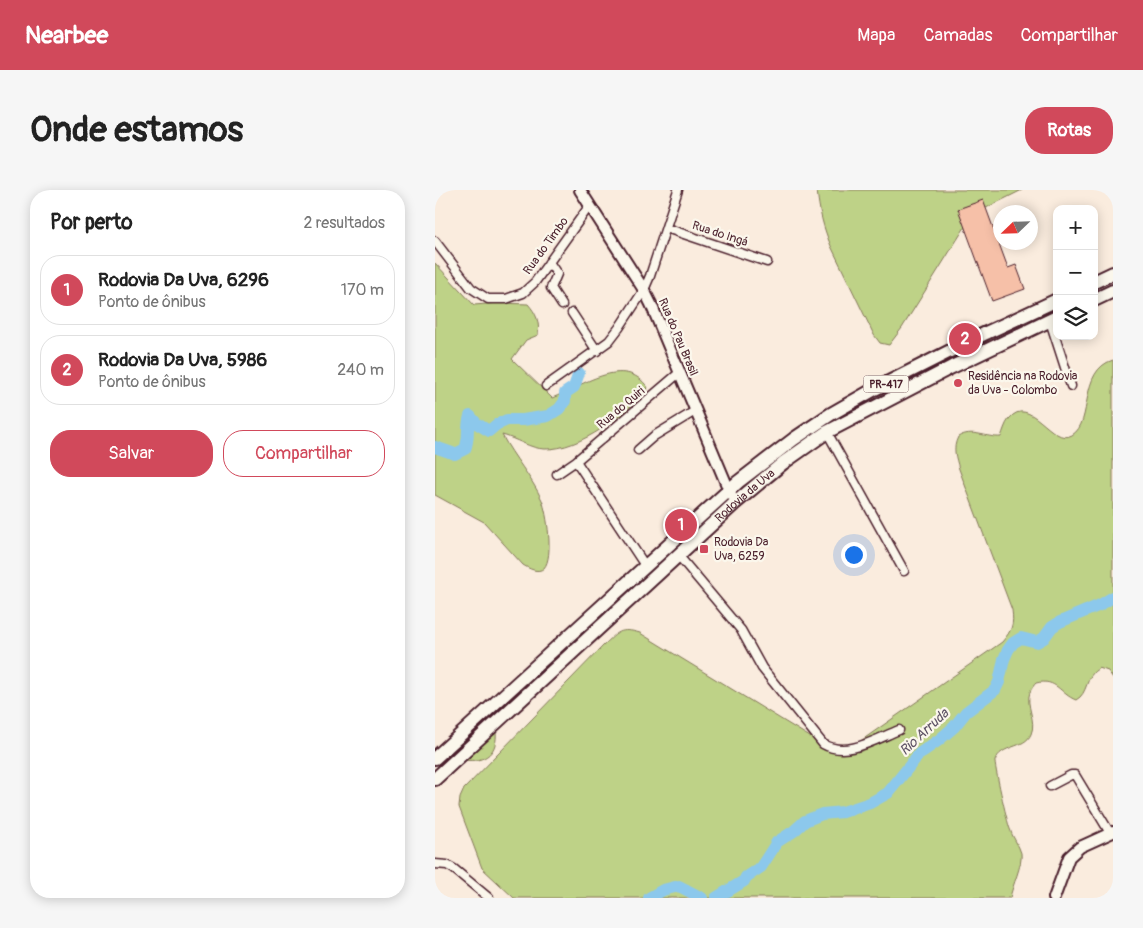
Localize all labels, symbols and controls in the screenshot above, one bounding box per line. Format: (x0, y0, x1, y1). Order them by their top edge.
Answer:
text: Nearbee (25, 21, 108, 50)
text: Mapa (857, 24, 895, 47)
text: Camadas (923, 24, 993, 47)
text: Compartilhar (1021, 24, 1118, 47)
button: Rotas (1025, 107, 1113, 154)
text: Onde estamos (30, 108, 243, 152)
north arrow (993, 205, 1038, 250)
map controls (1053, 205, 1098, 340)
button: + (1053, 205, 1098, 250)
text: Por perto (50, 209, 132, 236)
text: 2 resultados (303, 213, 385, 233)
street label: Rua do Timbo (520, 214, 572, 278)
street label: Rua do Ingá (690, 218, 750, 250)
button: − (1053, 250, 1098, 295)
text: Rodovia Da Uva, 6296 (98, 268, 269, 292)
text: 1 (64, 280, 70, 300)
text: 170 m (341, 280, 384, 300)
text: Ponto de ônibus (98, 292, 206, 312)
button: layers (1053, 295, 1098, 340)
street label: Rua do Pau Brasil (655, 296, 701, 378)
pin: 2 (949, 320, 981, 358)
text: Rodovia Da Uva, 5986 (98, 348, 267, 372)
text: 2 (63, 360, 71, 380)
text: 240 m (337, 360, 384, 380)
place label: Residência na Rodovia da Uva - Colombo (968, 369, 1078, 398)
text: Ponto de ônibus (98, 372, 206, 392)
road number: PR-417 (863, 375, 909, 392)
marker: Residência na Rodovia da Uva - Colombo (952, 377, 964, 389)
street label: Rua do Quiri (594, 384, 648, 432)
button: Salvar (50, 430, 213, 477)
button: Compartilhar (223, 430, 385, 477)
street label: Rodovia da Uva (712, 465, 778, 525)
pin: 1 (665, 506, 697, 544)
place label: Rodovia Da Uva, 6259 (714, 535, 769, 564)
your location (841, 542, 867, 568)
marker: Rodovia Da Uva, 6259 (698, 543, 710, 555)
water label: Rio Arruda (896, 704, 953, 759)

